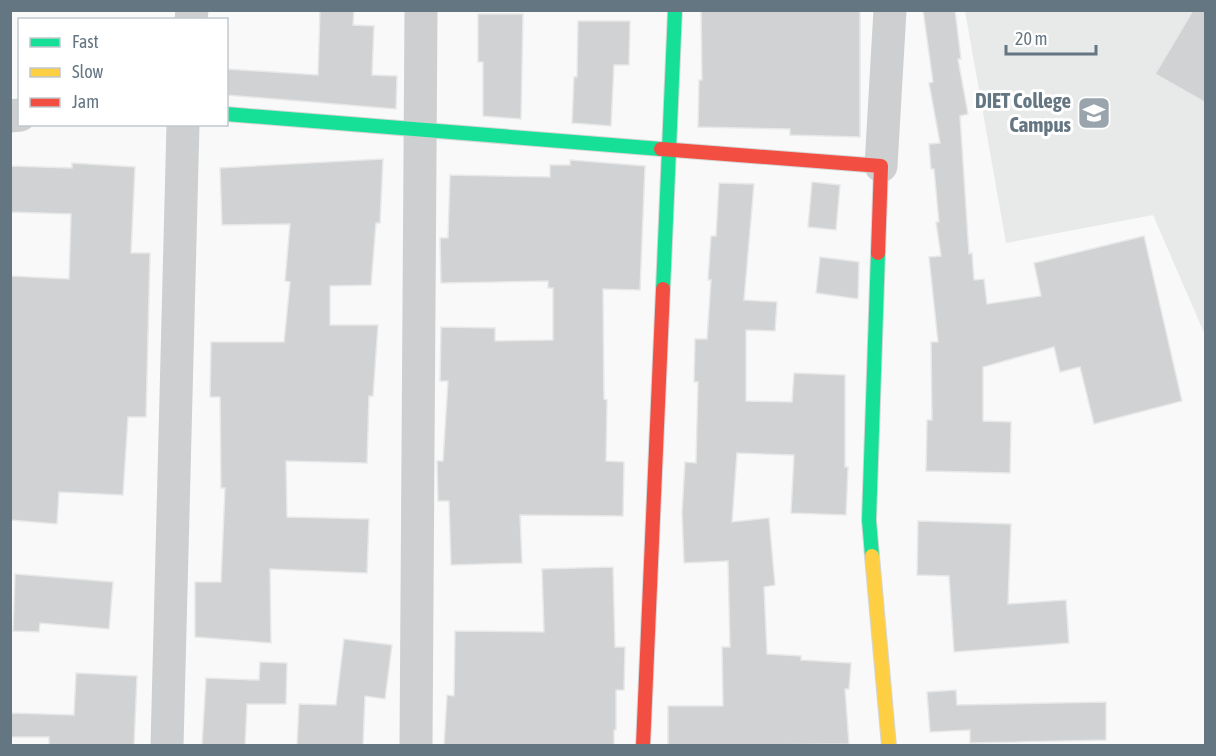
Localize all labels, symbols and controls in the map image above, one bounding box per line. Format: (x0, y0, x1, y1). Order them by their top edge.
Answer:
legend (18, 18, 228, 126)
scale bar (1006, 18, 1096, 56)
text: 20 m (1015, 28, 1047, 49)
text: Fast (72, 31, 99, 52)
text: Slow (72, 61, 103, 82)
place label: DIET College Campus (975, 88, 1072, 136)
text: Jam (72, 91, 99, 112)
school or university icon: DIET College Campus (1076, 95, 1112, 131)

